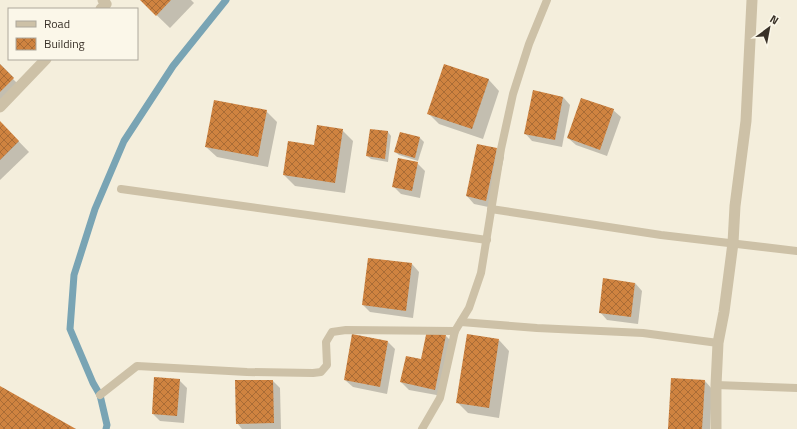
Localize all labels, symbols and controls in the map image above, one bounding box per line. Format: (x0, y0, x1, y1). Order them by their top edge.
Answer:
legend (8, 8, 138, 60)
north arrow (749, 8, 789, 48)
text: N (767, 11, 782, 28)
text: Road (44, 14, 70, 33)
text: Building (44, 34, 85, 53)

